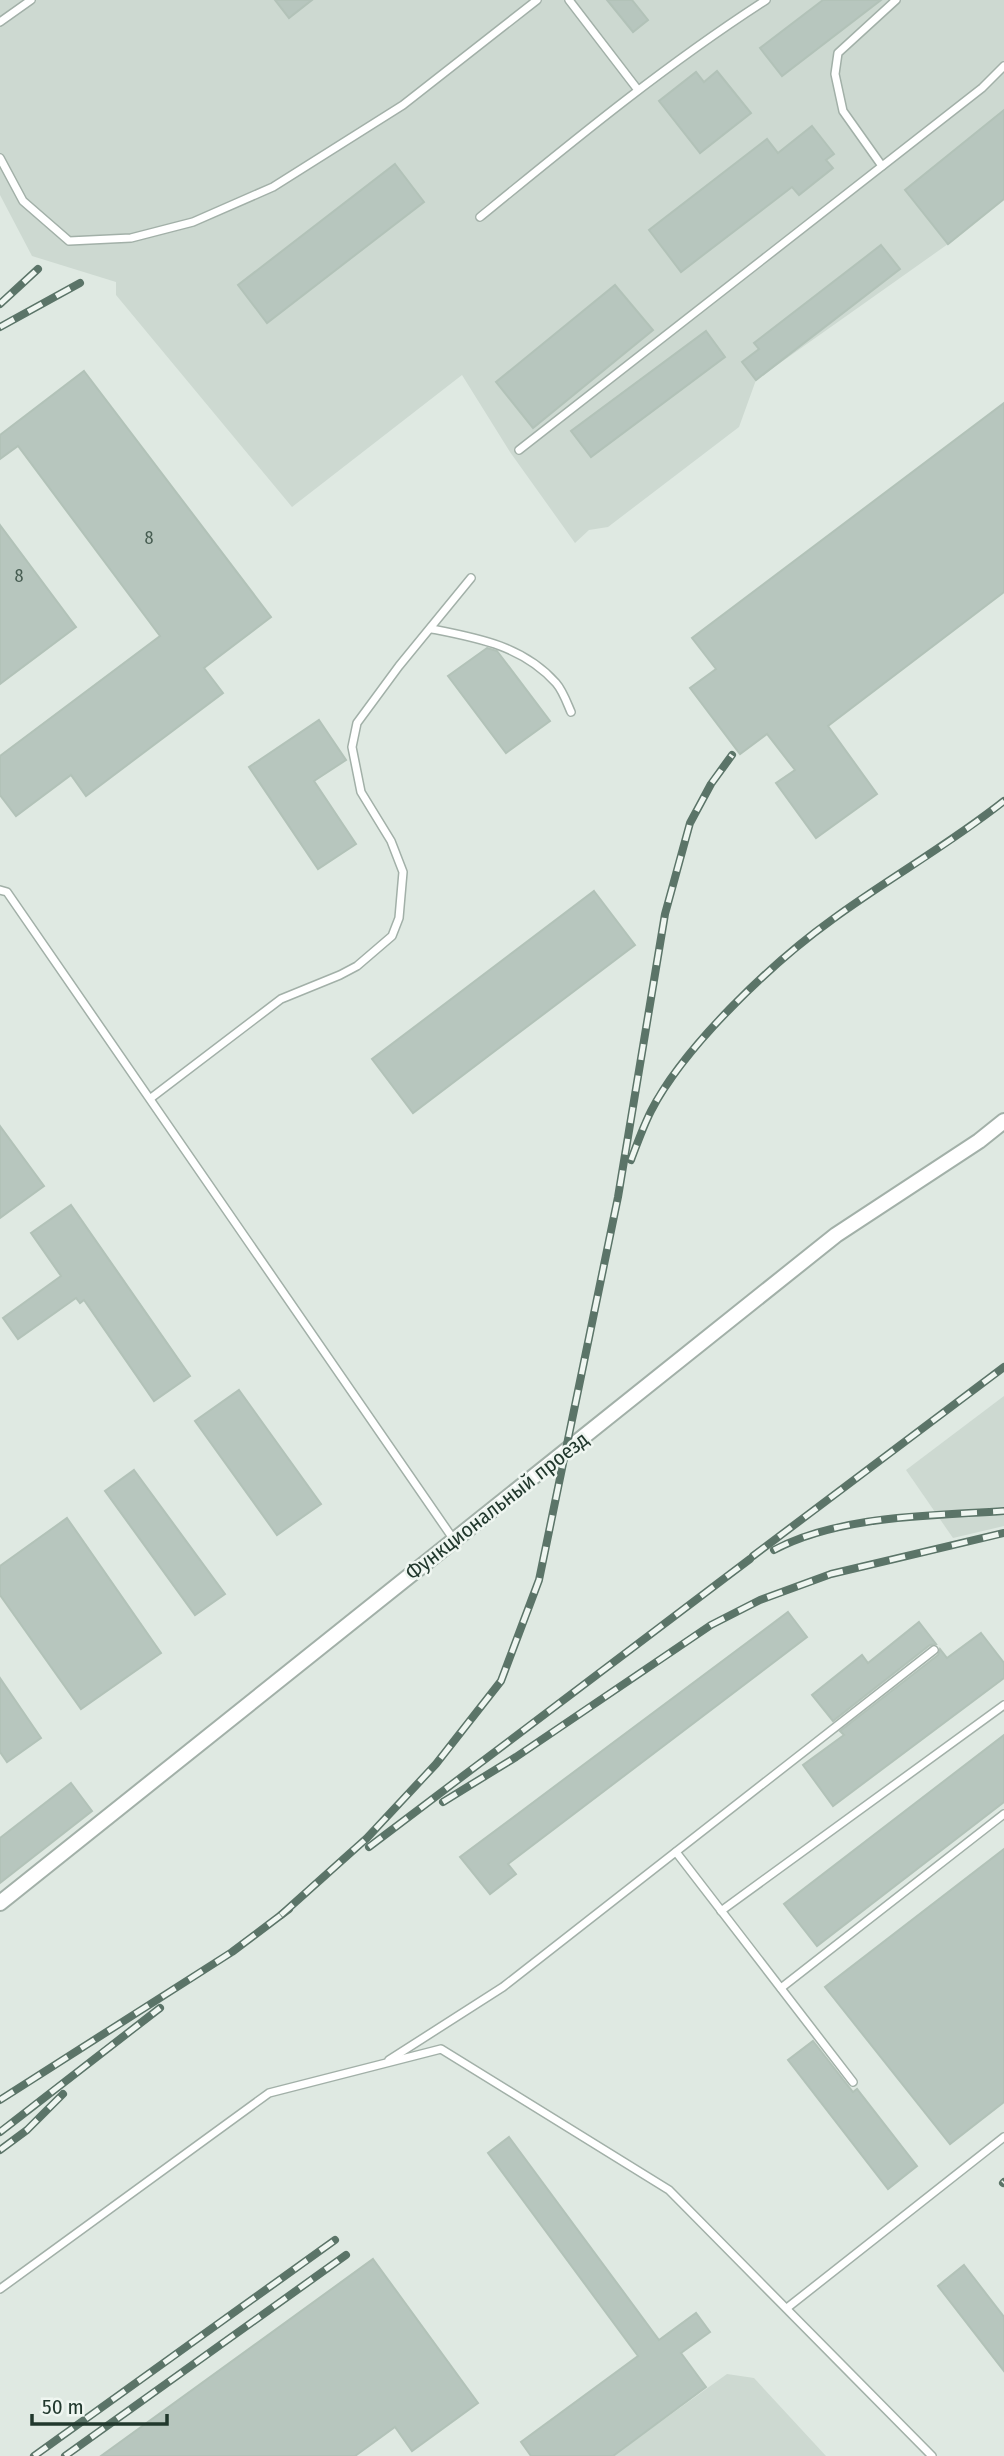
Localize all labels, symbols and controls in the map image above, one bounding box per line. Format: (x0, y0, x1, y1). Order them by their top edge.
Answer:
house number: 8 (145, 527, 154, 549)
house number: 8 (15, 565, 24, 587)
street label: Функциональный проезд (400, 1426, 594, 1586)
scale bar (32, 2382, 166, 2426)
text: 50 m (42, 2394, 84, 2420)

